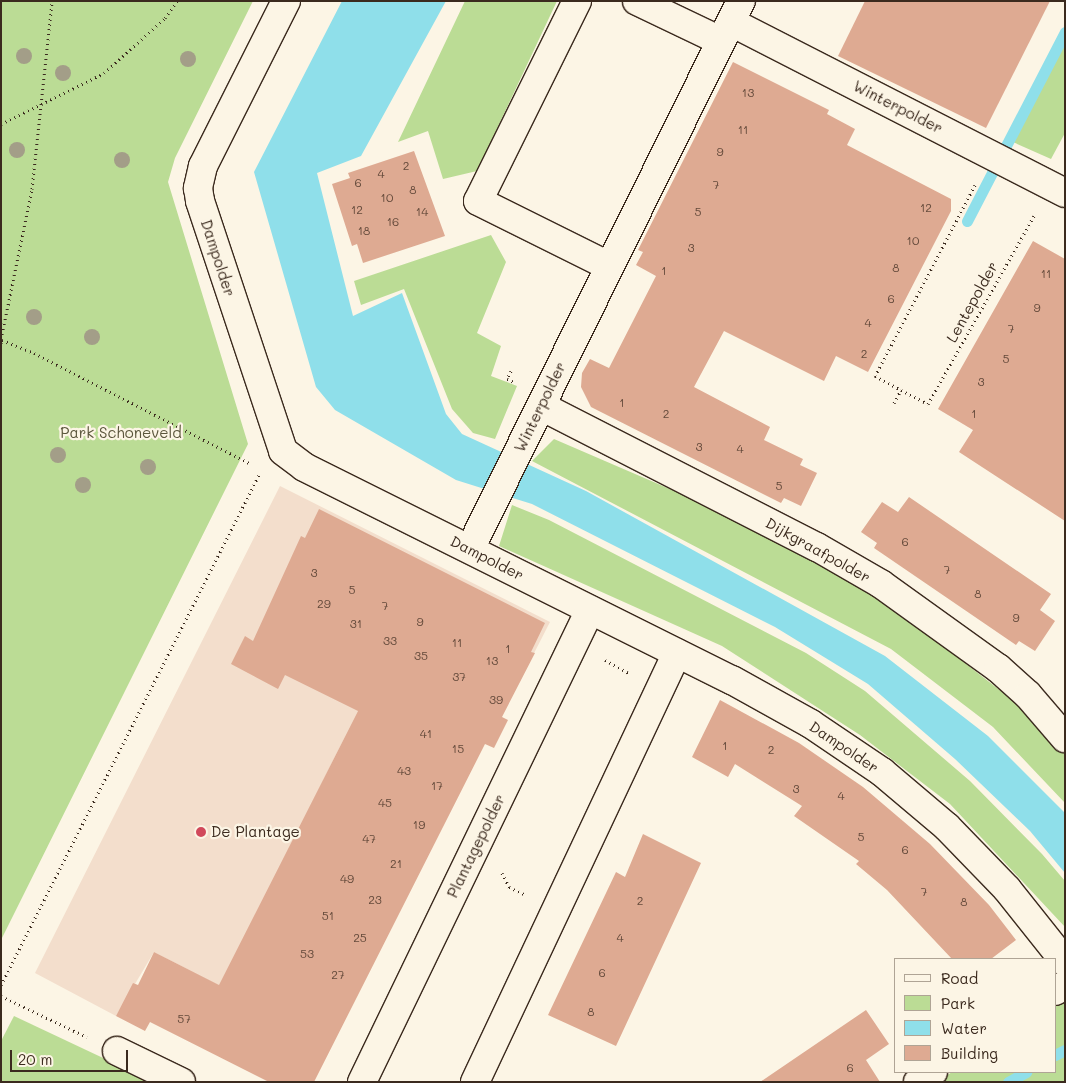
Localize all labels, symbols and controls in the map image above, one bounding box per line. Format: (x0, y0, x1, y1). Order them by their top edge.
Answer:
street label: Winterpolder (850, 77, 946, 137)
house number: 13 (742, 86, 754, 100)
house number: 11 (738, 123, 748, 137)
house number: 9 (716, 145, 724, 159)
house number: 2 (403, 159, 409, 173)
house number: 4 (377, 167, 385, 181)
house number: 6 (354, 176, 362, 190)
house number: 7 (713, 178, 719, 192)
house number: 8 (409, 183, 417, 197)
house number: 10 (381, 191, 393, 205)
house number: 12 (920, 201, 932, 215)
house number: 12 (351, 203, 363, 217)
house number: 14 (416, 205, 428, 219)
house number: 5 (695, 205, 701, 219)
house number: 16 (387, 215, 399, 229)
street label: Dampolder (197, 217, 239, 299)
house number: 18 (358, 224, 370, 238)
house number: 10 (907, 234, 919, 248)
house number: 3 (687, 241, 695, 255)
street label: Lentepolder (942, 258, 1002, 346)
house number: 8 (892, 261, 900, 275)
house number: 1 (661, 264, 667, 278)
house number: 11 (1041, 267, 1051, 281)
house number: 6 (887, 292, 895, 306)
house number: 9 (1033, 301, 1041, 315)
house number: 4 (864, 316, 872, 330)
house number: 7 (1008, 322, 1014, 336)
house number: 2 (861, 347, 867, 361)
house number: 5 (1003, 352, 1009, 366)
street label: Winterpolder (510, 359, 570, 455)
house number: 3 (977, 375, 985, 389)
house number: 1 (619, 396, 625, 410)
house number: 2 (663, 407, 669, 421)
house number: 1 (971, 407, 977, 421)
park label: Park Schoneveld (60, 424, 182, 442)
house number: 3 (695, 440, 703, 454)
house number: 4 (736, 442, 744, 456)
house number: 5 (776, 479, 782, 493)
street label: Dijkgraafpolder (763, 514, 873, 586)
street label: Dampolder (447, 532, 527, 584)
house number: 6 (901, 535, 909, 549)
house number: 7 (944, 563, 950, 577)
house number: 3 (310, 566, 318, 580)
house number: 5 (349, 583, 355, 597)
house number: 8 (974, 587, 982, 601)
house number: 29 (317, 597, 331, 611)
house number: 7 (382, 599, 388, 613)
house number: 9 (1012, 611, 1020, 625)
house number: 9 (416, 615, 424, 629)
house number: 31 (350, 617, 362, 631)
house number: 33 (383, 634, 397, 648)
house number: 11 (452, 636, 462, 650)
house number: 1 (505, 642, 511, 656)
house number: 35 (414, 649, 428, 663)
house number: 13 (486, 654, 498, 668)
house number: 37 (452, 670, 466, 684)
house number: 39 (489, 693, 503, 707)
street label: Dampolder (806, 717, 882, 777)
house number: 41 (420, 727, 432, 741)
house number: 1 (722, 739, 728, 753)
house number: 15 (452, 742, 464, 756)
house number: 2 (768, 743, 774, 757)
house number: 43 (397, 764, 411, 778)
house number: 17 (431, 779, 443, 793)
house number: 3 (792, 782, 800, 796)
house number: 4 (837, 789, 845, 803)
street label: Plantagepolder (443, 791, 509, 901)
house number: 45 (378, 796, 392, 810)
house number: 19 (413, 818, 425, 832)
place label: De Plantage (211, 823, 300, 841)
marker: De Plantage (195, 826, 207, 838)
house number: 5 (858, 830, 864, 844)
house number: 47 (362, 832, 376, 846)
house number: 6 (901, 843, 909, 857)
house number: 21 (390, 857, 402, 871)
house number: 49 (340, 872, 354, 886)
house number: 7 (921, 885, 927, 899)
house number: 23 (368, 893, 382, 907)
house number: 2 (637, 894, 643, 908)
house number: 8 (960, 895, 968, 909)
house number: 51 (322, 909, 334, 923)
house number: 25 (353, 931, 367, 945)
house number: 4 (616, 931, 624, 945)
house number: 53 (300, 947, 314, 961)
legend (894, 958, 1056, 1073)
house number: 6 (598, 966, 606, 980)
house number: 27 (331, 968, 345, 982)
text: Road (941, 968, 978, 988)
text: Park (941, 993, 975, 1013)
house number: 8 (587, 1005, 595, 1019)
house number: 57 (177, 1012, 191, 1026)
text: Water (941, 1018, 987, 1038)
scale bar (12, 1040, 130, 1072)
text: Building (941, 1043, 998, 1063)
text: 20 m (18, 1049, 52, 1069)
house number: 6 (846, 1061, 854, 1075)

